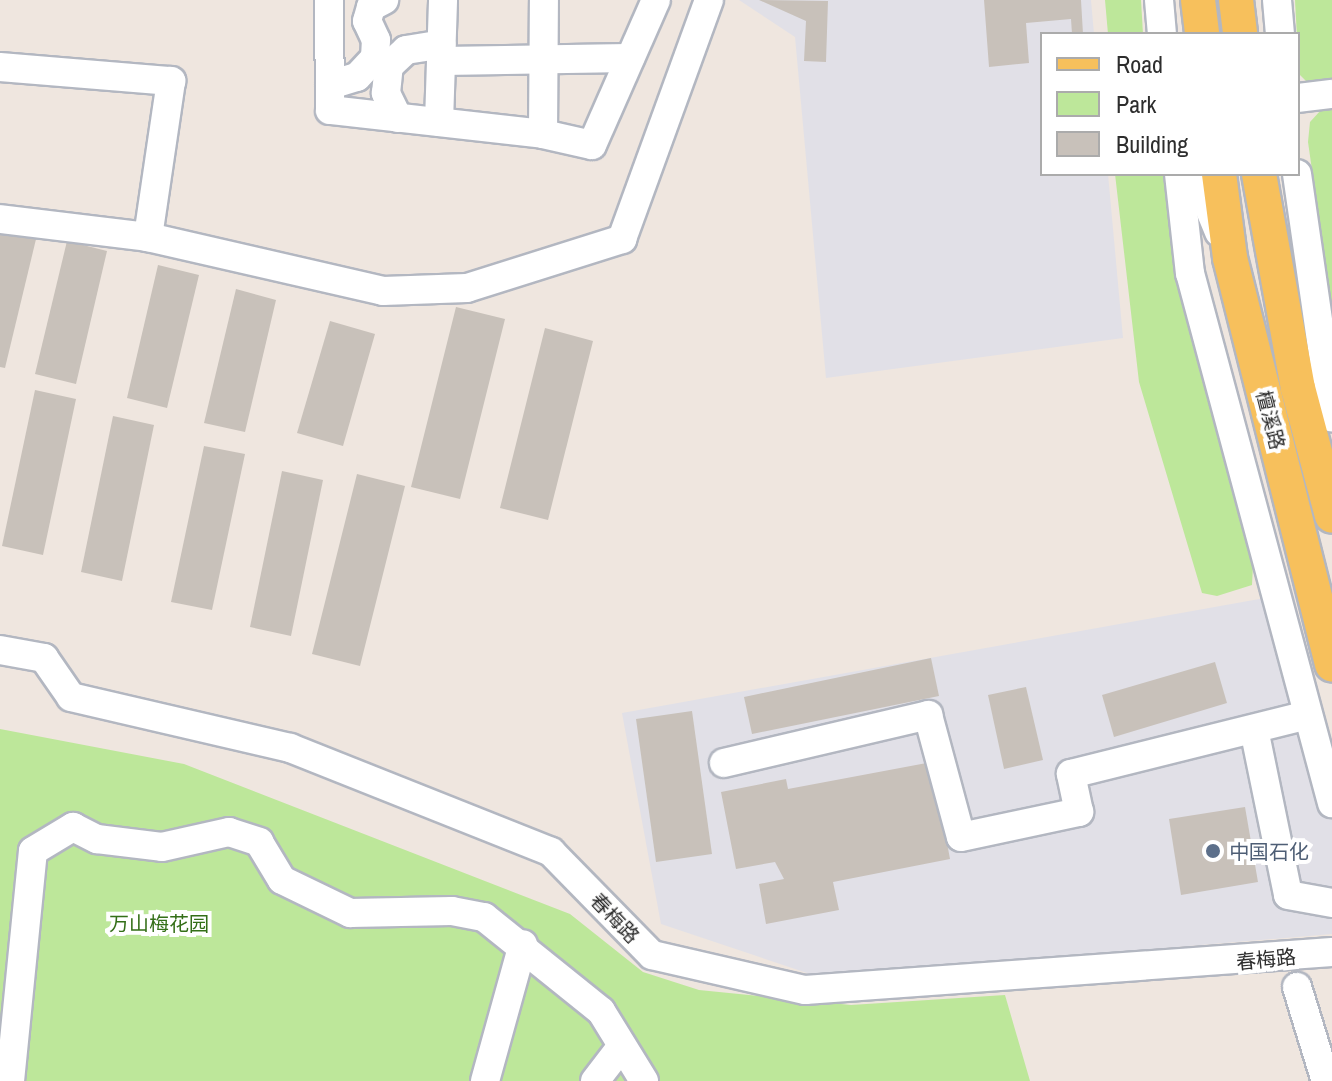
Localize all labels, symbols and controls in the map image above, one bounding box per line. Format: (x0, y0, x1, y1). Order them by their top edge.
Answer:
legend (1040, 32, 1300, 176)
text: Road (1116, 48, 1163, 80)
text: Park (1116, 88, 1156, 120)
text: Building (1116, 128, 1188, 160)
street label: 檀溪路 (1252, 388, 1290, 452)
place label: 中国石化 (1229, 839, 1309, 863)
marker: 中国石化 (1204, 842, 1222, 860)
street label: 春梅路 (586, 888, 644, 948)
park label: 万山梅花园 (109, 911, 209, 935)
street label: 春梅路 (1235, 944, 1297, 974)

